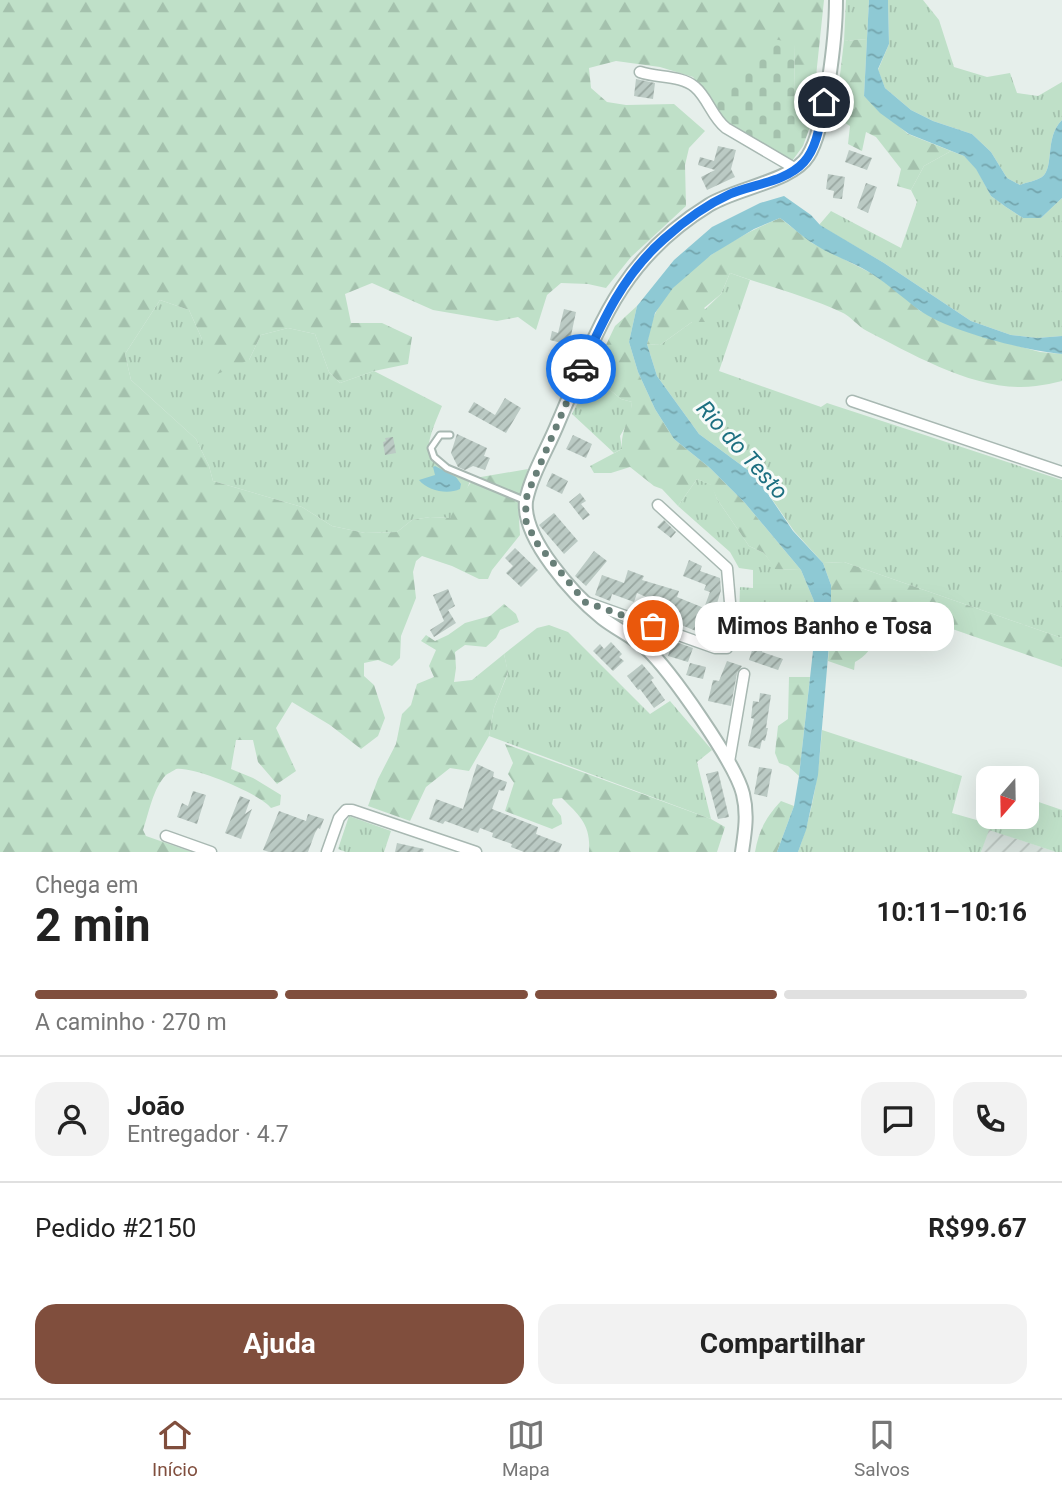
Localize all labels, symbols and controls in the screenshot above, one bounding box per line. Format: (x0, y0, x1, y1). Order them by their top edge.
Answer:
pin (794, 72, 854, 132)
icon: home (805, 83, 843, 121)
courier (546, 334, 616, 404)
icon: car (562, 350, 600, 388)
water label: Rio do Testo (691, 395, 793, 505)
pin (623, 596, 683, 656)
callout: Mimos Banho e Tosa (695, 602, 954, 650)
icon: bag (634, 607, 672, 645)
text: Mimos Banho e Tosa (717, 613, 932, 640)
north arrow (976, 766, 1040, 830)
map controls (976, 766, 1039, 829)
text: Chega em (35, 872, 138, 899)
text: 10:11–10:16 (877, 897, 1027, 927)
text: 2 min (35, 898, 151, 952)
text: A caminho · 270 m (35, 1009, 227, 1036)
button: person (35, 1082, 109, 1156)
button: chat (861, 1082, 935, 1156)
button: phone (953, 1082, 1027, 1156)
text: João (127, 1091, 185, 1121)
text: Entregador · 4.7 (127, 1121, 289, 1148)
text: Pedido #2150 (35, 1213, 196, 1243)
text: R$99.67 (928, 1213, 1027, 1243)
button: Ajuda (35, 1304, 524, 1384)
button: Compartilhar (538, 1304, 1027, 1384)
tab: Início (152, 1416, 198, 1481)
tab: Mapa (502, 1416, 550, 1481)
tab: Salvos (854, 1416, 910, 1481)

